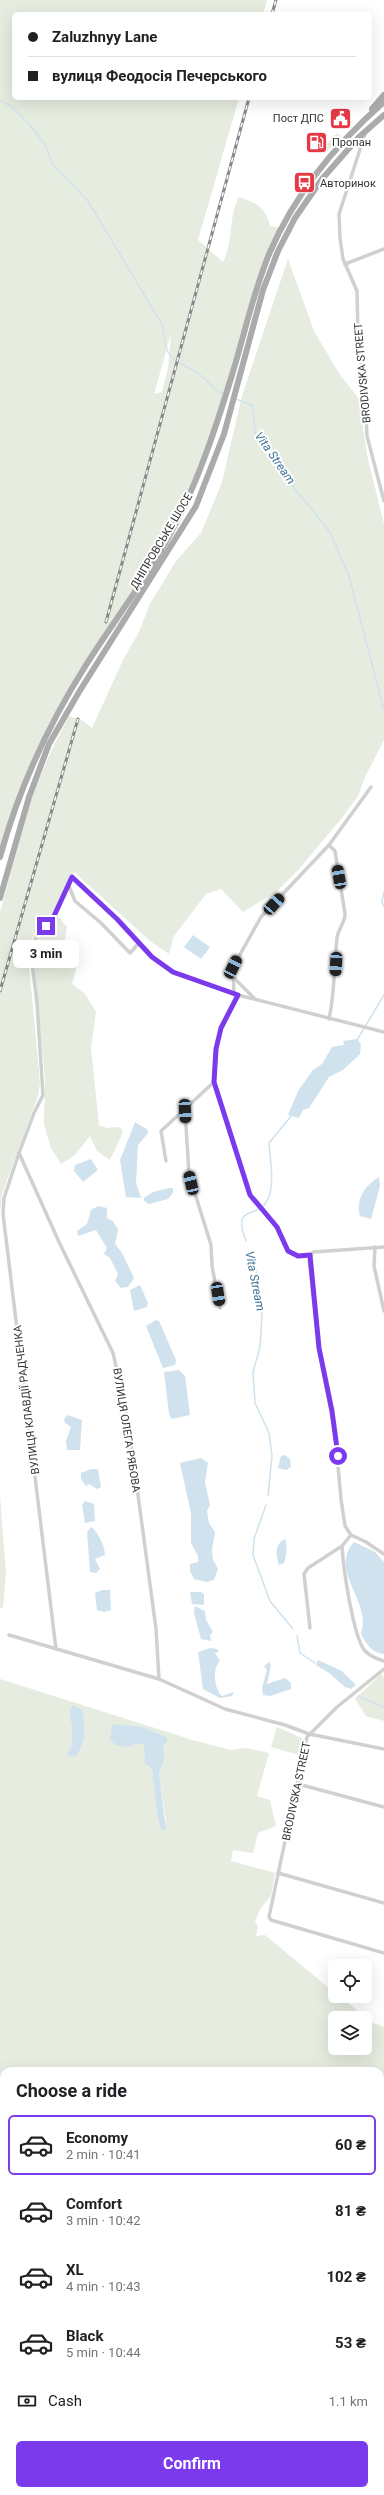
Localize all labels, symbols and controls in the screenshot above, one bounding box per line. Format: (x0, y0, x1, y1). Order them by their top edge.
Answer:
text: Zaluzhnyy Lane (52, 28, 157, 46)
text: вулиця Феодосія Печерського (52, 67, 267, 85)
public building icon: Пост ДПС (327, 105, 353, 131)
place label: Пост ДПС (273, 112, 324, 125)
fuel station icon: Пропан (304, 129, 330, 155)
place label: Пропан (332, 136, 371, 149)
bus stop icon: Авторинок (292, 170, 318, 196)
place label: Авторинок (320, 177, 376, 190)
street label: BRODIVSKA STREET (352, 322, 373, 424)
water label: Vita Stream (252, 429, 298, 487)
street label: ДНІПРОВСЬКЕ ШОСЕ (128, 491, 195, 592)
car (331, 864, 347, 890)
car (262, 891, 286, 917)
route end (37, 917, 55, 935)
callout: 3 min (13, 940, 79, 968)
text: 3 min (30, 946, 62, 961)
car (329, 952, 343, 976)
car (222, 954, 244, 980)
car (178, 1099, 192, 1123)
car (182, 1170, 200, 1196)
water label: Vita Stream (242, 1250, 268, 1312)
car (210, 1281, 226, 1307)
street label: ВУЛИЦЯ КЛАВДІЇ РАДЧЕНКА (11, 1324, 42, 1475)
street label: ВУЛИЦЯ ОЛЕГА РЯБОВА (110, 1367, 143, 1494)
route start (329, 1447, 347, 1465)
street label: BRODIVSKA STREET (280, 1740, 313, 1842)
map controls (328, 1959, 372, 2055)
button: locate (328, 1959, 372, 2003)
button: layers (328, 2011, 372, 2055)
text: Choose a ride (16, 2080, 127, 2101)
icon: car (18, 2127, 54, 2163)
text: Economy (66, 2129, 128, 2147)
text: 60 ₴ (335, 2136, 366, 2154)
text: 2 min · 10:41 (66, 2147, 141, 2162)
icon: car (18, 2193, 54, 2229)
text: Comfort (66, 2195, 122, 2213)
text: 81 ₴ (335, 2202, 366, 2220)
text: 3 min · 10:42 (66, 2213, 141, 2228)
icon: car (18, 2259, 54, 2295)
text: XL (66, 2261, 84, 2279)
text: 102 ₴ (326, 2268, 366, 2286)
text: 4 min · 10:43 (66, 2279, 141, 2294)
icon: car (18, 2325, 54, 2361)
text: Black (66, 2327, 103, 2345)
text: 53 ₴ (335, 2334, 366, 2352)
text: 5 min · 10:44 (66, 2345, 141, 2360)
icon: cash (16, 2390, 38, 2412)
text: Cash (48, 2392, 82, 2410)
text: 1.1 km (329, 2394, 368, 2409)
button: Confirm (16, 2441, 368, 2487)

